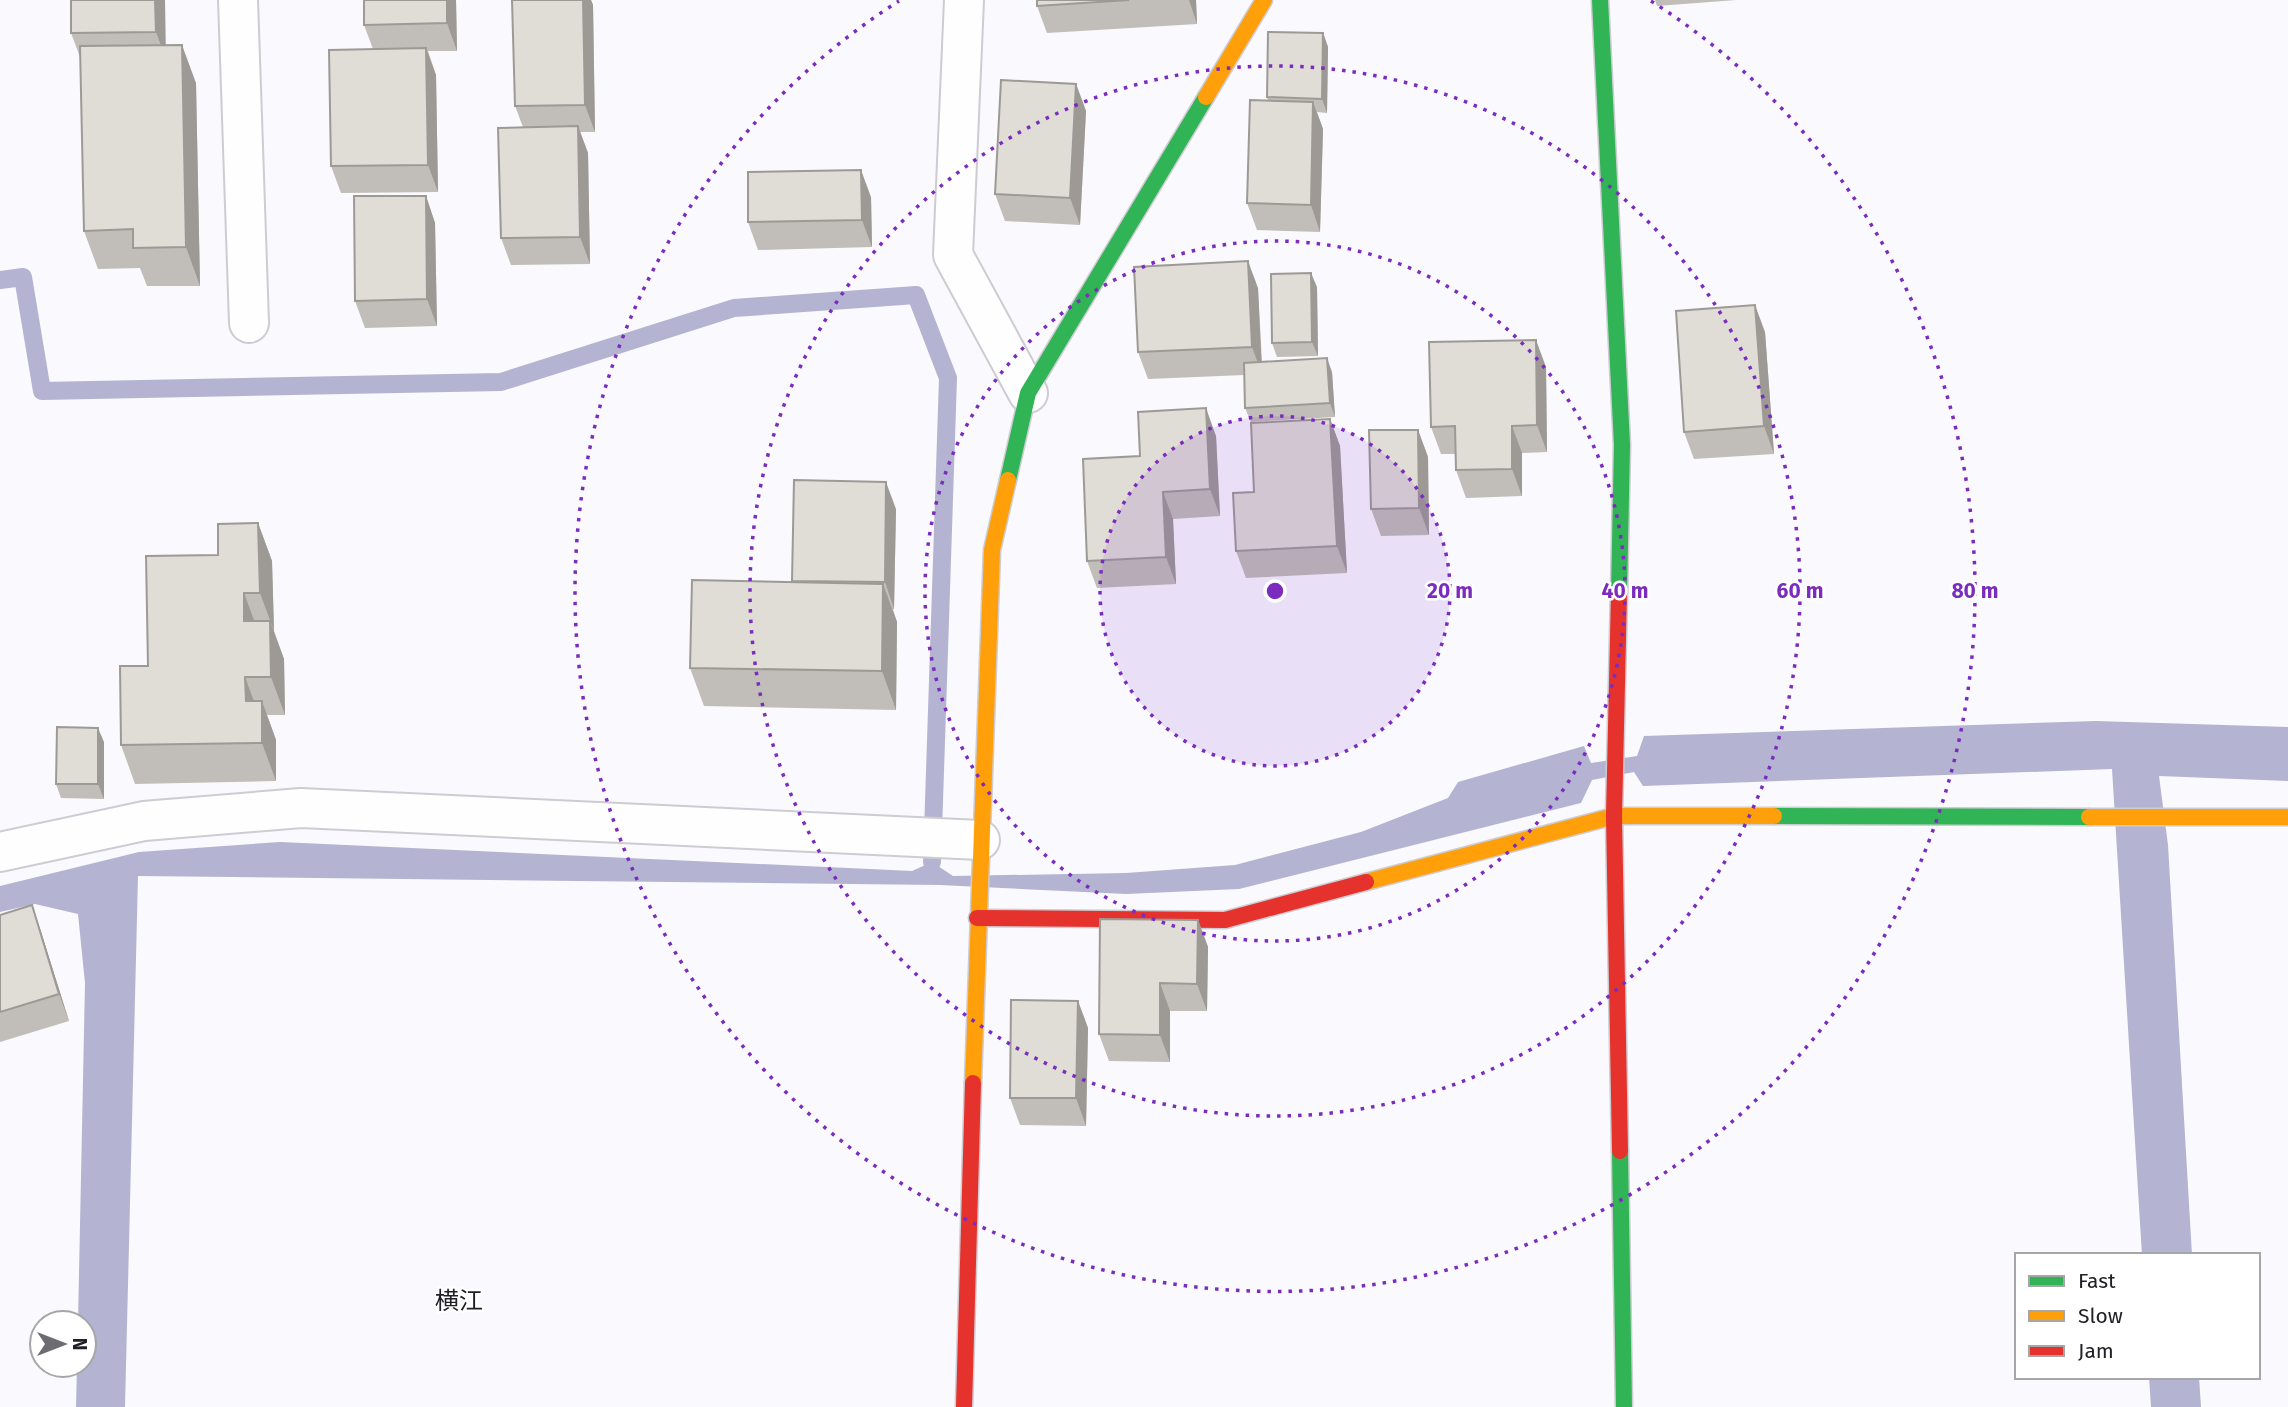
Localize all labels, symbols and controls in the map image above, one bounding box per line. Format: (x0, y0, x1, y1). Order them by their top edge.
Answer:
text: 20 m (1427, 578, 1473, 604)
text: 40 m (1602, 578, 1648, 604)
text: 60 m (1777, 578, 1823, 604)
text: 80 m (1951, 578, 1999, 604)
centre of rings (1263, 579, 1287, 603)
legend (2015, 1253, 2260, 1379)
text: Fast (2078, 1268, 2116, 1294)
district label: 横江 (435, 1287, 483, 1315)
text: Slow (2078, 1303, 2123, 1329)
north arrow (28, 1309, 98, 1379)
text: N (68, 1338, 91, 1350)
text: Jam (2078, 1338, 2114, 1364)

